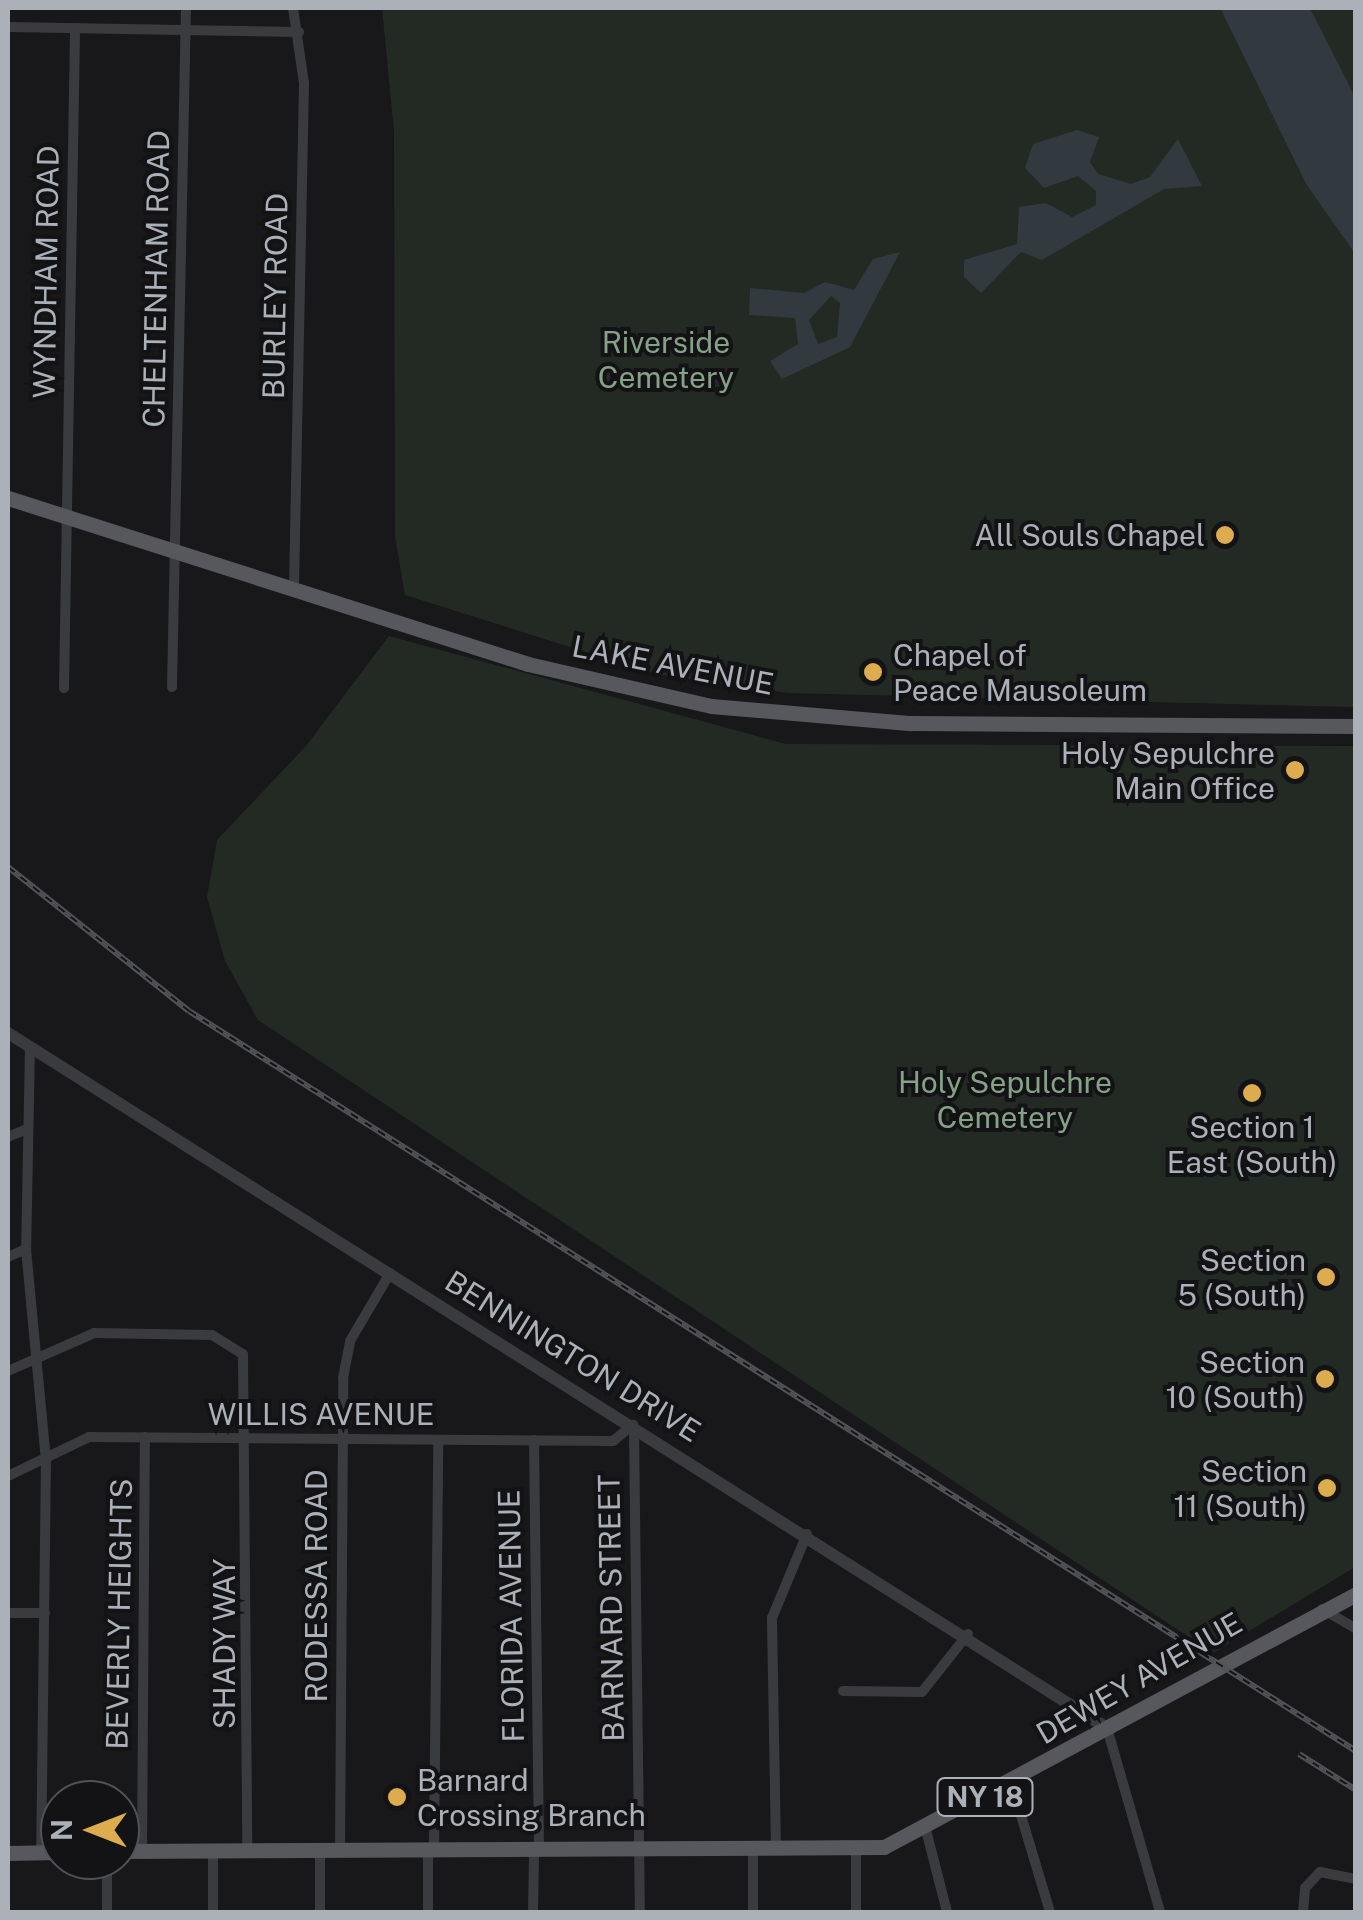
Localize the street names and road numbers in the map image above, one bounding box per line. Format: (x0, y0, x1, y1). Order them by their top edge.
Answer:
street label: CHELTENHAM ROAD (135, 130, 177, 428)
street label: WYNDHAM ROAD (26, 145, 66, 399)
street label: BURLEY ROAD (255, 192, 295, 400)
street label: LAKE AVENUE (569, 628, 777, 702)
street label: BENNINGTON DRIVE (439, 1263, 707, 1449)
street label: WILLIS AVENUE (208, 1396, 434, 1432)
street label: RODESSA ROAD (298, 1469, 334, 1703)
street label: BARNARD STREET (591, 1474, 631, 1742)
street label: BEVERLY HEIGHTS (99, 1478, 139, 1750)
street label: FLORIDA AVENUE (491, 1489, 531, 1743)
street label: SHADY WAY (206, 1558, 242, 1730)
street label: DEWEY AVENUE (1030, 1604, 1248, 1752)
road number: NY 18 (935, 1774, 1035, 1820)

